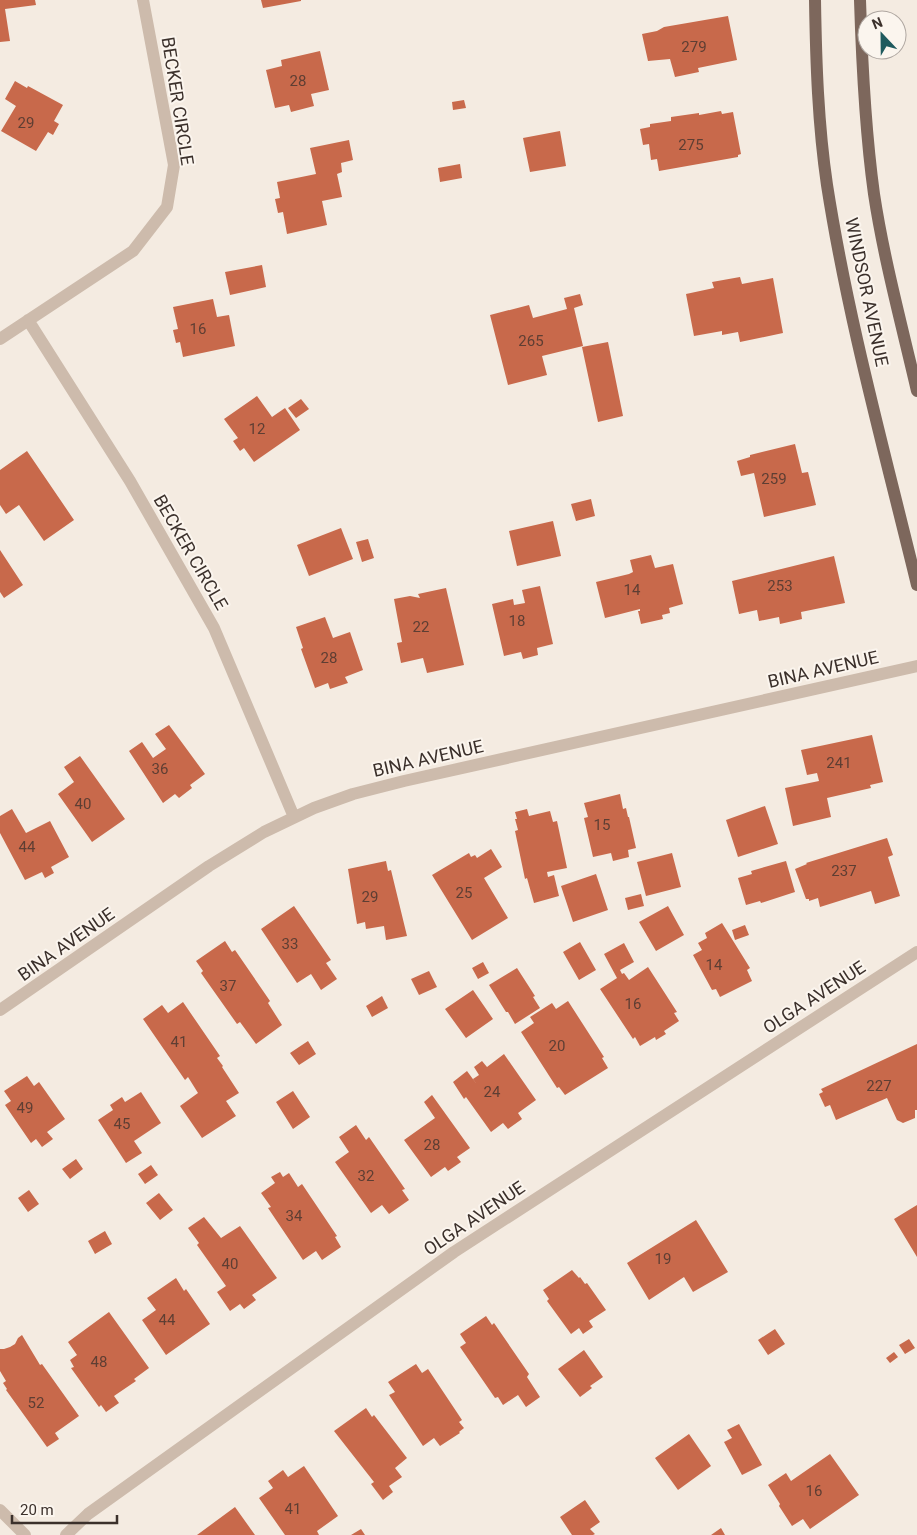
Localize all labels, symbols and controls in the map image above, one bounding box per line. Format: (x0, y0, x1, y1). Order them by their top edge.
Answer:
north arrow (857, 10, 907, 60)
text: N (870, 14, 885, 32)
street label: BECKER CIRCLE (157, 35, 199, 167)
house number: 279 (681, 38, 707, 56)
house number: 28 (290, 72, 306, 90)
house number: 29 (18, 114, 34, 132)
house number: 275 (678, 136, 704, 154)
street label: WINDSOR AVENUE (841, 216, 893, 368)
house number: 16 (190, 320, 206, 338)
house number: 265 (518, 332, 544, 350)
house number: 12 (249, 420, 265, 438)
house number: 259 (761, 470, 787, 488)
street label: BECKER CIRCLE (150, 491, 232, 613)
house number: 253 (767, 577, 793, 595)
house number: 14 (624, 581, 641, 599)
house number: 18 (509, 612, 525, 630)
house number: 22 (413, 618, 429, 636)
street label: BINA AVENUE (766, 646, 880, 692)
house number: 28 (321, 649, 337, 667)
street label: BINA AVENUE (371, 735, 485, 781)
house number: 241 (826, 754, 852, 772)
house number: 36 (152, 760, 168, 778)
house number: 40 (75, 795, 91, 813)
house number: 15 (594, 816, 610, 834)
house number: 44 (19, 838, 36, 856)
house number: 237 (831, 862, 857, 880)
house number: 25 (456, 884, 472, 902)
house number: 29 (362, 888, 378, 906)
street label: BINA AVENUE (14, 903, 118, 985)
house number: 33 (282, 935, 298, 953)
house number: 14 (706, 956, 723, 974)
street label: OLGA AVENUE (759, 956, 869, 1038)
house number: 37 (220, 977, 236, 995)
house number: 16 (625, 995, 641, 1013)
house number: 41 (171, 1033, 187, 1051)
house number: 20 (549, 1037, 565, 1055)
house number: 227 (866, 1077, 892, 1095)
house number: 24 (484, 1083, 501, 1101)
house number: 49 (17, 1099, 33, 1117)
house number: 45 (114, 1115, 130, 1133)
house number: 28 (424, 1136, 440, 1154)
house number: 32 (358, 1167, 374, 1185)
street label: OLGA AVENUE (419, 1176, 529, 1260)
house number: 34 (286, 1207, 303, 1225)
house number: 19 (655, 1250, 671, 1268)
house number: 40 (222, 1255, 238, 1273)
house number: 44 (159, 1311, 176, 1329)
house number: 48 (91, 1353, 107, 1371)
house number: 52 (28, 1394, 44, 1412)
house number: 16 (806, 1482, 822, 1500)
scale bar (12, 1492, 118, 1524)
house number: 41 (285, 1500, 301, 1518)
text: 20 m (20, 1501, 54, 1519)

